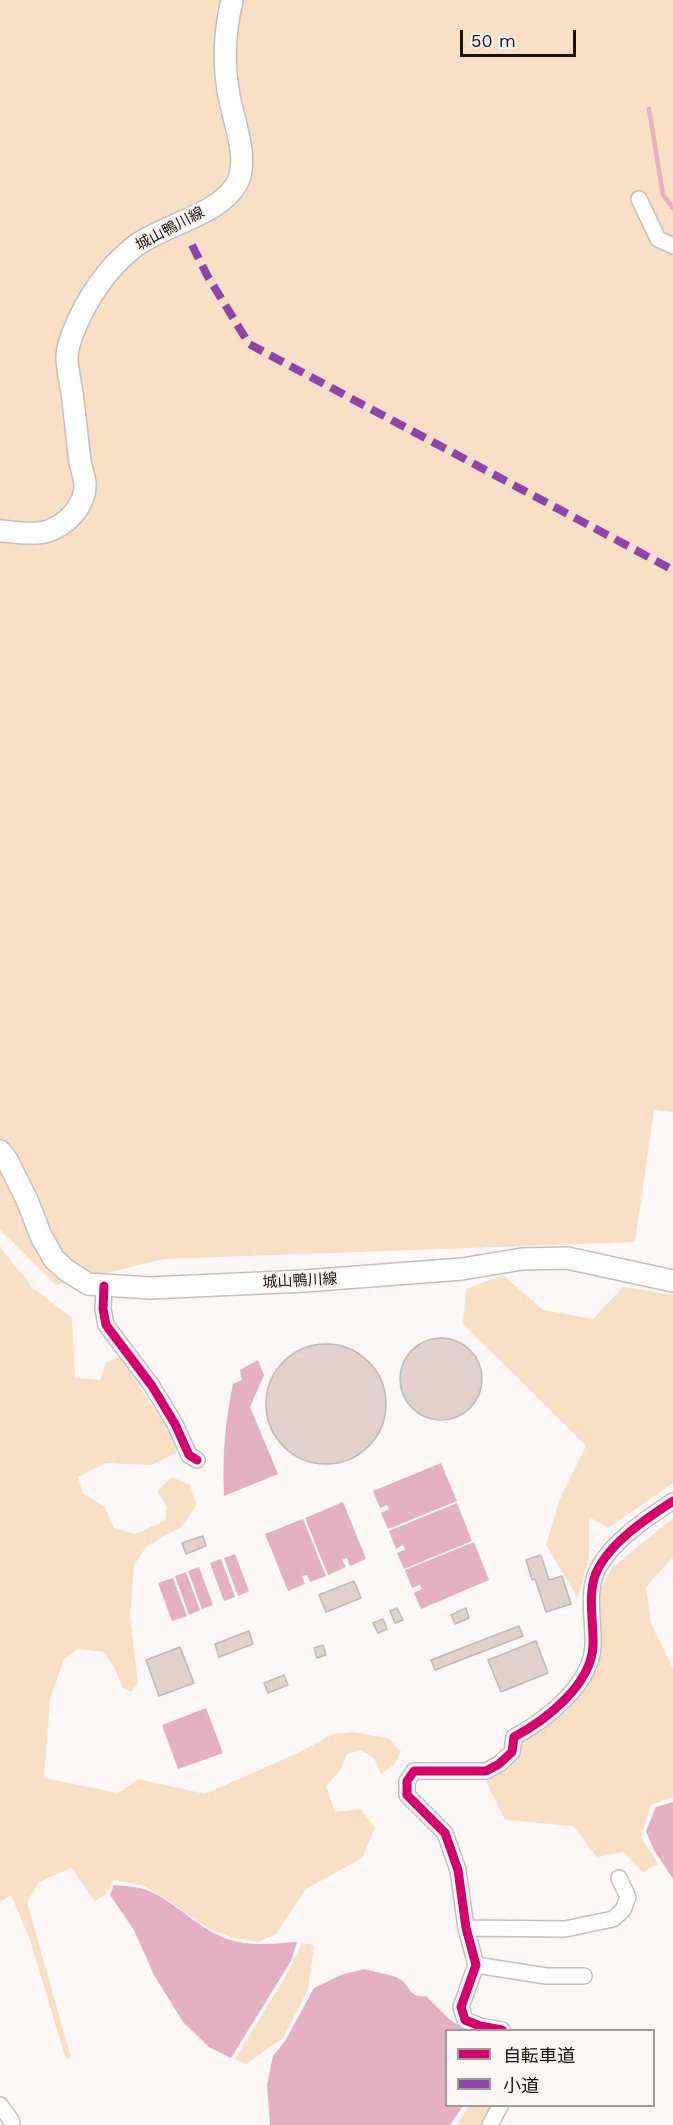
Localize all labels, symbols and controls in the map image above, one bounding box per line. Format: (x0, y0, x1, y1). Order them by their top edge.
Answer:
scale bar (463, 18, 578, 56)
text: 50 m (471, 30, 516, 51)
street label: 城山鴨川線 (133, 203, 207, 255)
street label: 城山鴨川線 (262, 1270, 338, 1292)
legend (445, 2029, 655, 2107)
text: 自転車道 (503, 2045, 575, 2066)
text: 小道 (503, 2075, 539, 2096)

